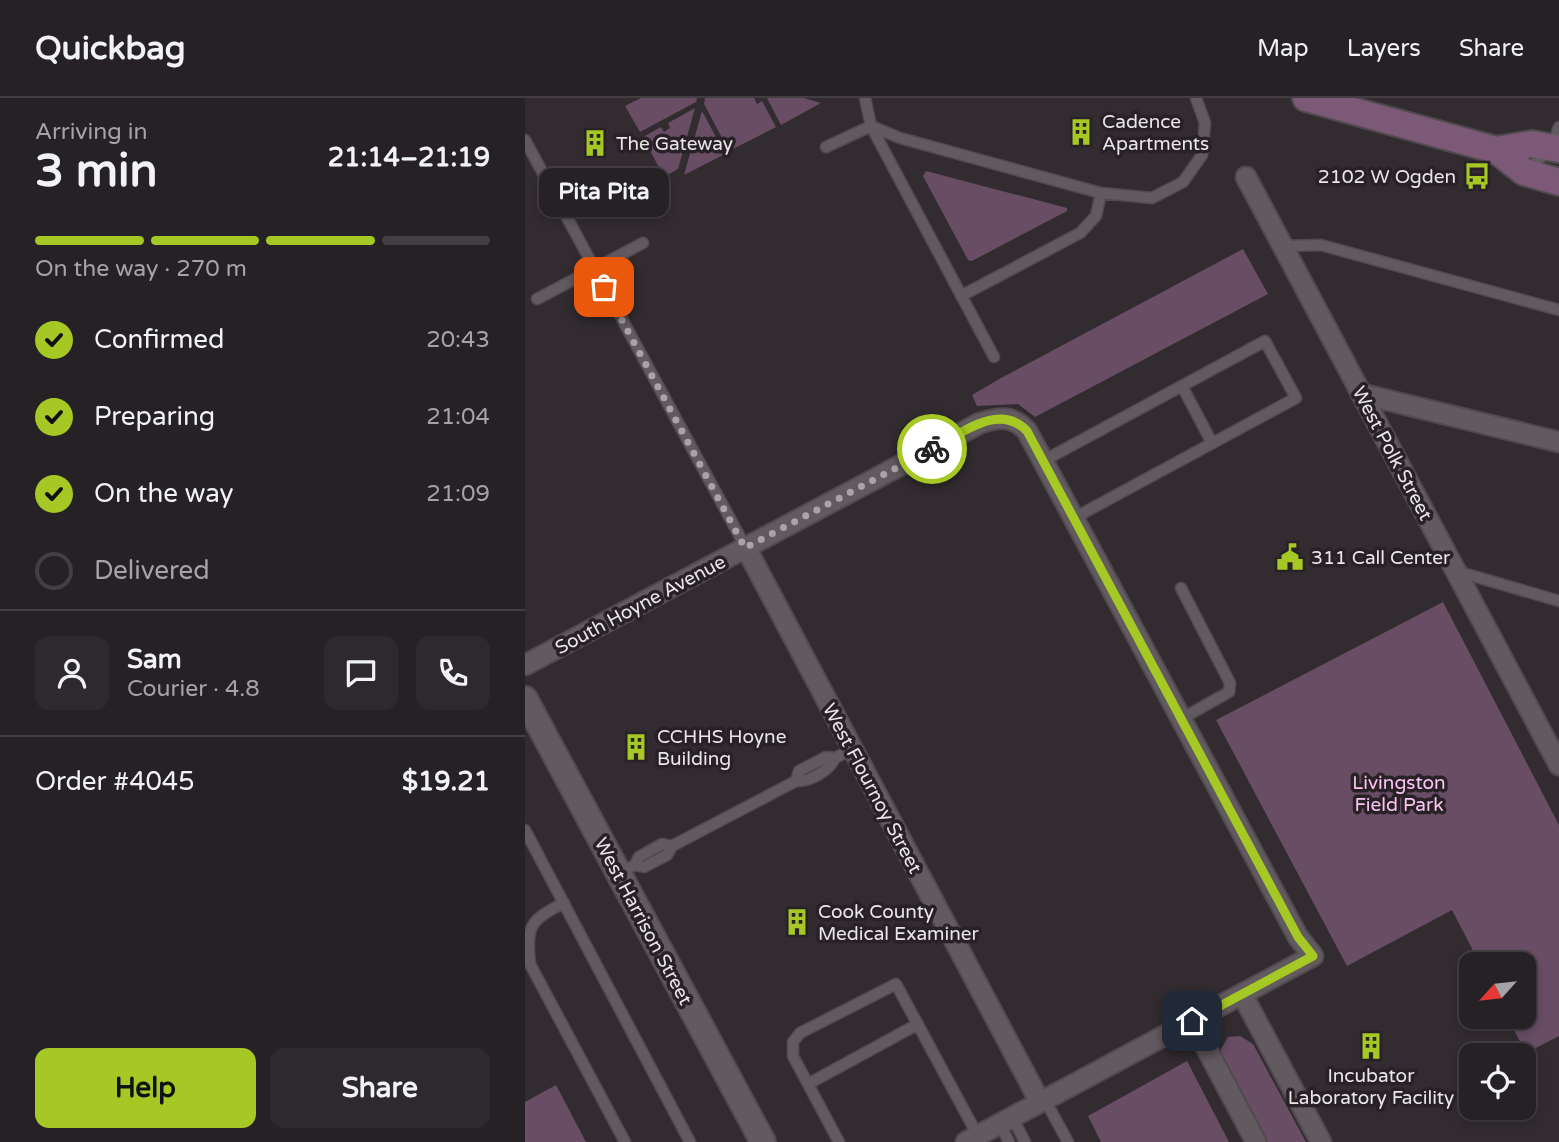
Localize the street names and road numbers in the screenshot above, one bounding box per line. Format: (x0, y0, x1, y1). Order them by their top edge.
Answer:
street label: West Polk Street (1347, 383, 1437, 524)
street label: South Hoyne Avenue (552, 551, 729, 659)
street label: West Flournoy Street (818, 700, 926, 877)
street label: West Harrison Street (590, 834, 697, 1009)

